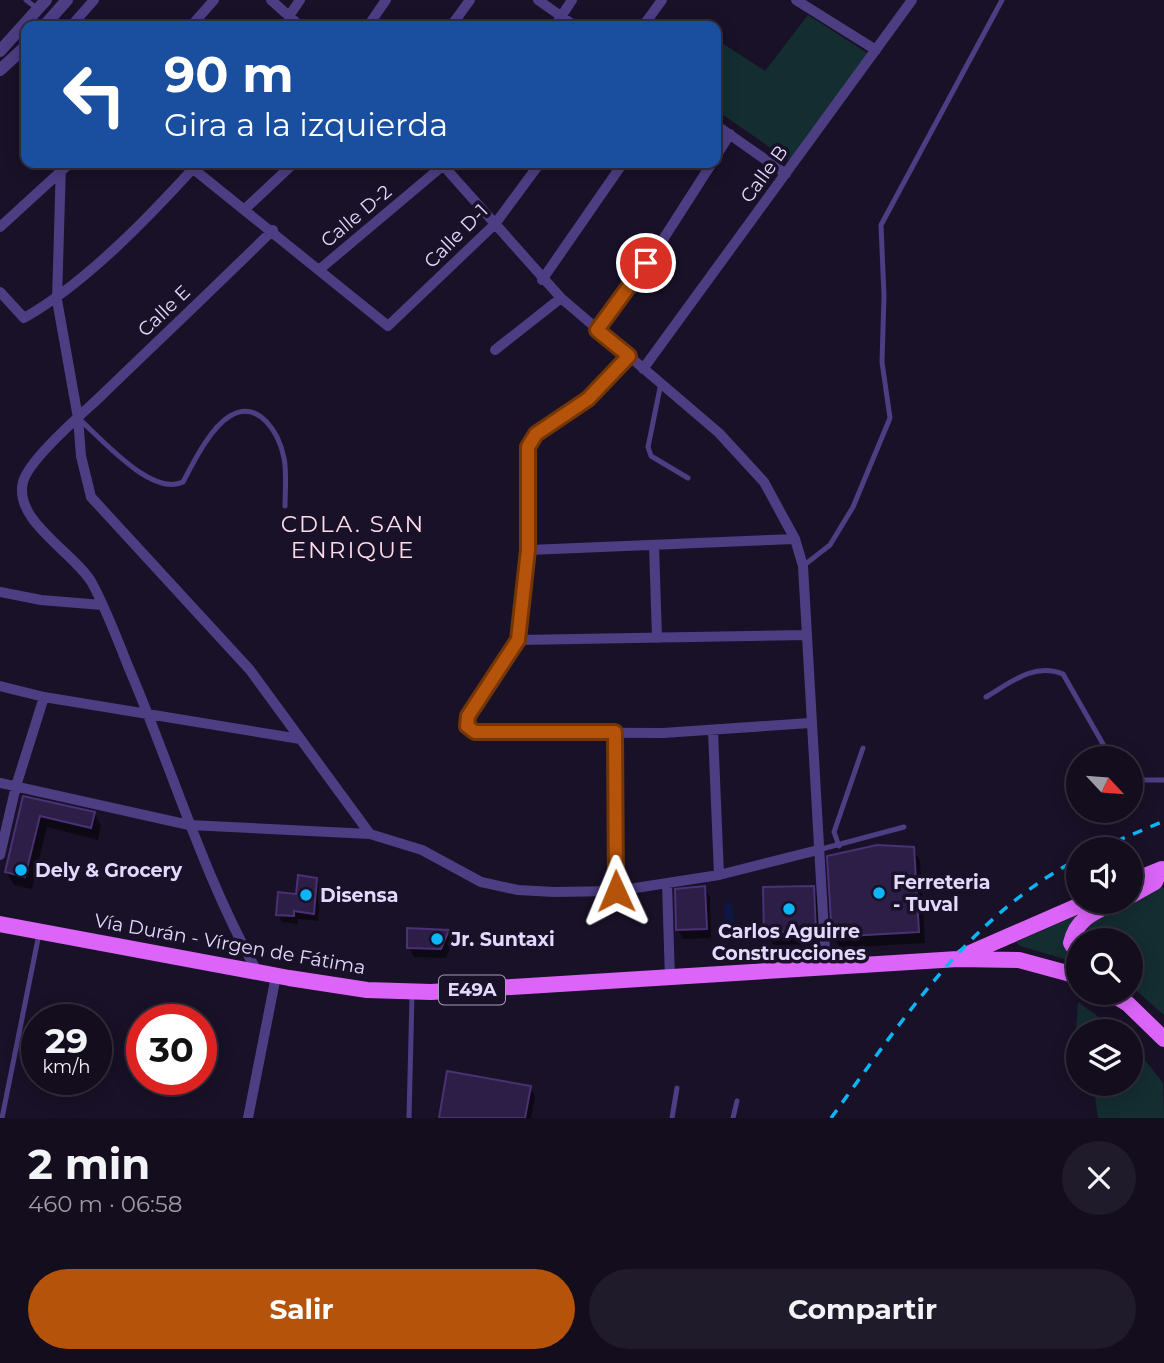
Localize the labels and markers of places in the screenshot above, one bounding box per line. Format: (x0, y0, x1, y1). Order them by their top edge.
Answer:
pin (616, 233, 676, 293)
place label: Dely & Grocery (35, 859, 183, 882)
marker: Dely & Grocery (13, 862, 29, 878)
place label: Ferreteria - Tuval (893, 871, 991, 916)
place label: Disensa (320, 884, 398, 907)
marker: Ferreteria - Tuval (871, 885, 887, 901)
marker: Disensa (298, 887, 314, 903)
marker: Carlos Aguirre Construcciones (781, 901, 797, 917)
place label: Carlos Aguirre Construcciones (712, 920, 866, 965)
place label: Jr. Suntaxi (450, 928, 555, 951)
marker: Jr. Suntaxi (429, 931, 445, 947)

